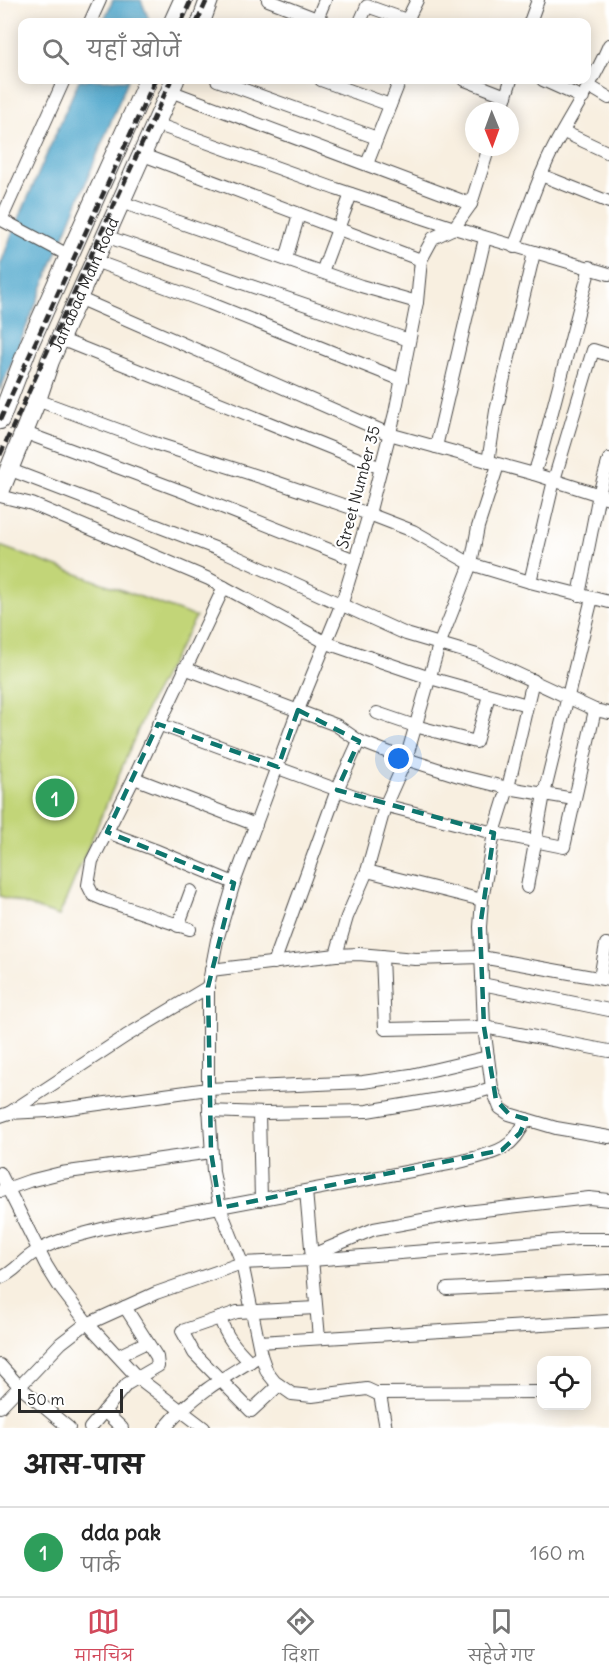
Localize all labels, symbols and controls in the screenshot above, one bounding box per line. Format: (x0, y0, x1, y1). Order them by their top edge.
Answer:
search box (18, 18, 591, 84)
icon: search (39, 35, 72, 68)
text: यहाँ खोजें (87, 35, 181, 63)
north arrow (465, 102, 519, 156)
street label: Jafrabad Main Road (45, 214, 123, 355)
street label: Street Number 35 (332, 423, 384, 551)
your location (384, 744, 413, 773)
pin: 1 (36, 776, 74, 820)
map controls (537, 1356, 591, 1410)
button: locate (537, 1356, 591, 1410)
scale bar (18, 1386, 123, 1414)
text: 50 m (27, 1389, 65, 1409)
text: आस-पास (24, 1448, 144, 1481)
text: dda pak (81, 1518, 161, 1546)
text: 1 (40, 1540, 47, 1565)
text: 160 m (530, 1540, 585, 1565)
text: पार्क (81, 1552, 120, 1577)
tab: मानचित्र (75, 1605, 133, 1673)
tab: दिशा (283, 1605, 319, 1673)
tab: सहेजे गए (468, 1605, 534, 1673)

